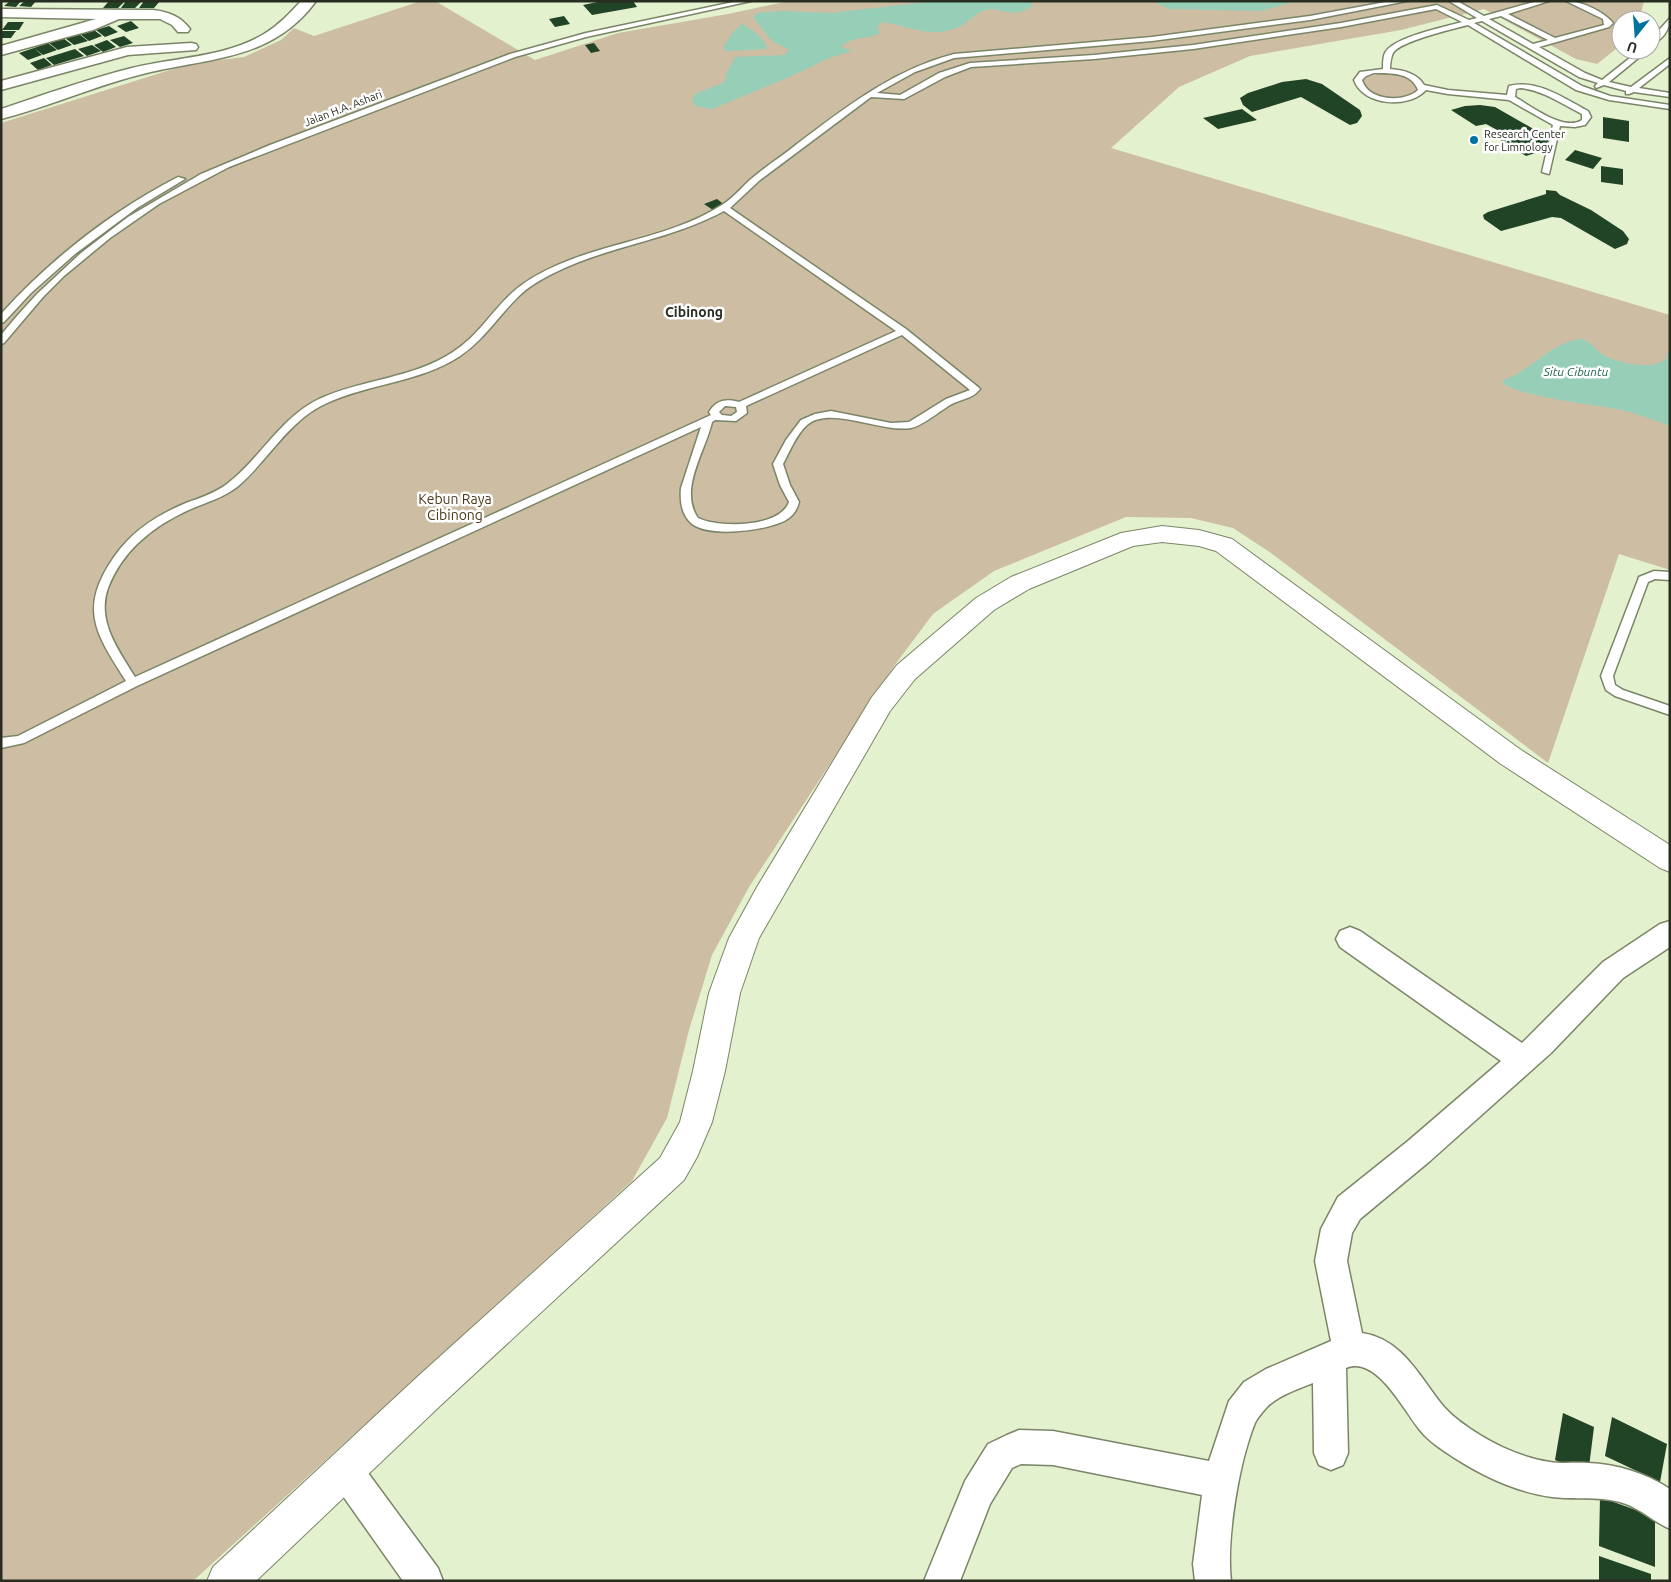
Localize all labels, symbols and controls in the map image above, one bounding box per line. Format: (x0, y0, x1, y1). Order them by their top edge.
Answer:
north arrow (1611, 10, 1661, 60)
text: U (1625, 38, 1639, 57)
street label: Jalan H.A. Ashari (302, 88, 384, 128)
place label: Research Center for Limnology (1484, 128, 1566, 153)
marker: Research Center for Limnology (1468, 134, 1480, 146)
district label: Cibinong (665, 304, 723, 320)
water label: Situ Cibuntu (1543, 365, 1609, 378)
park label: Kebun Raya Cibinong (418, 491, 492, 523)

